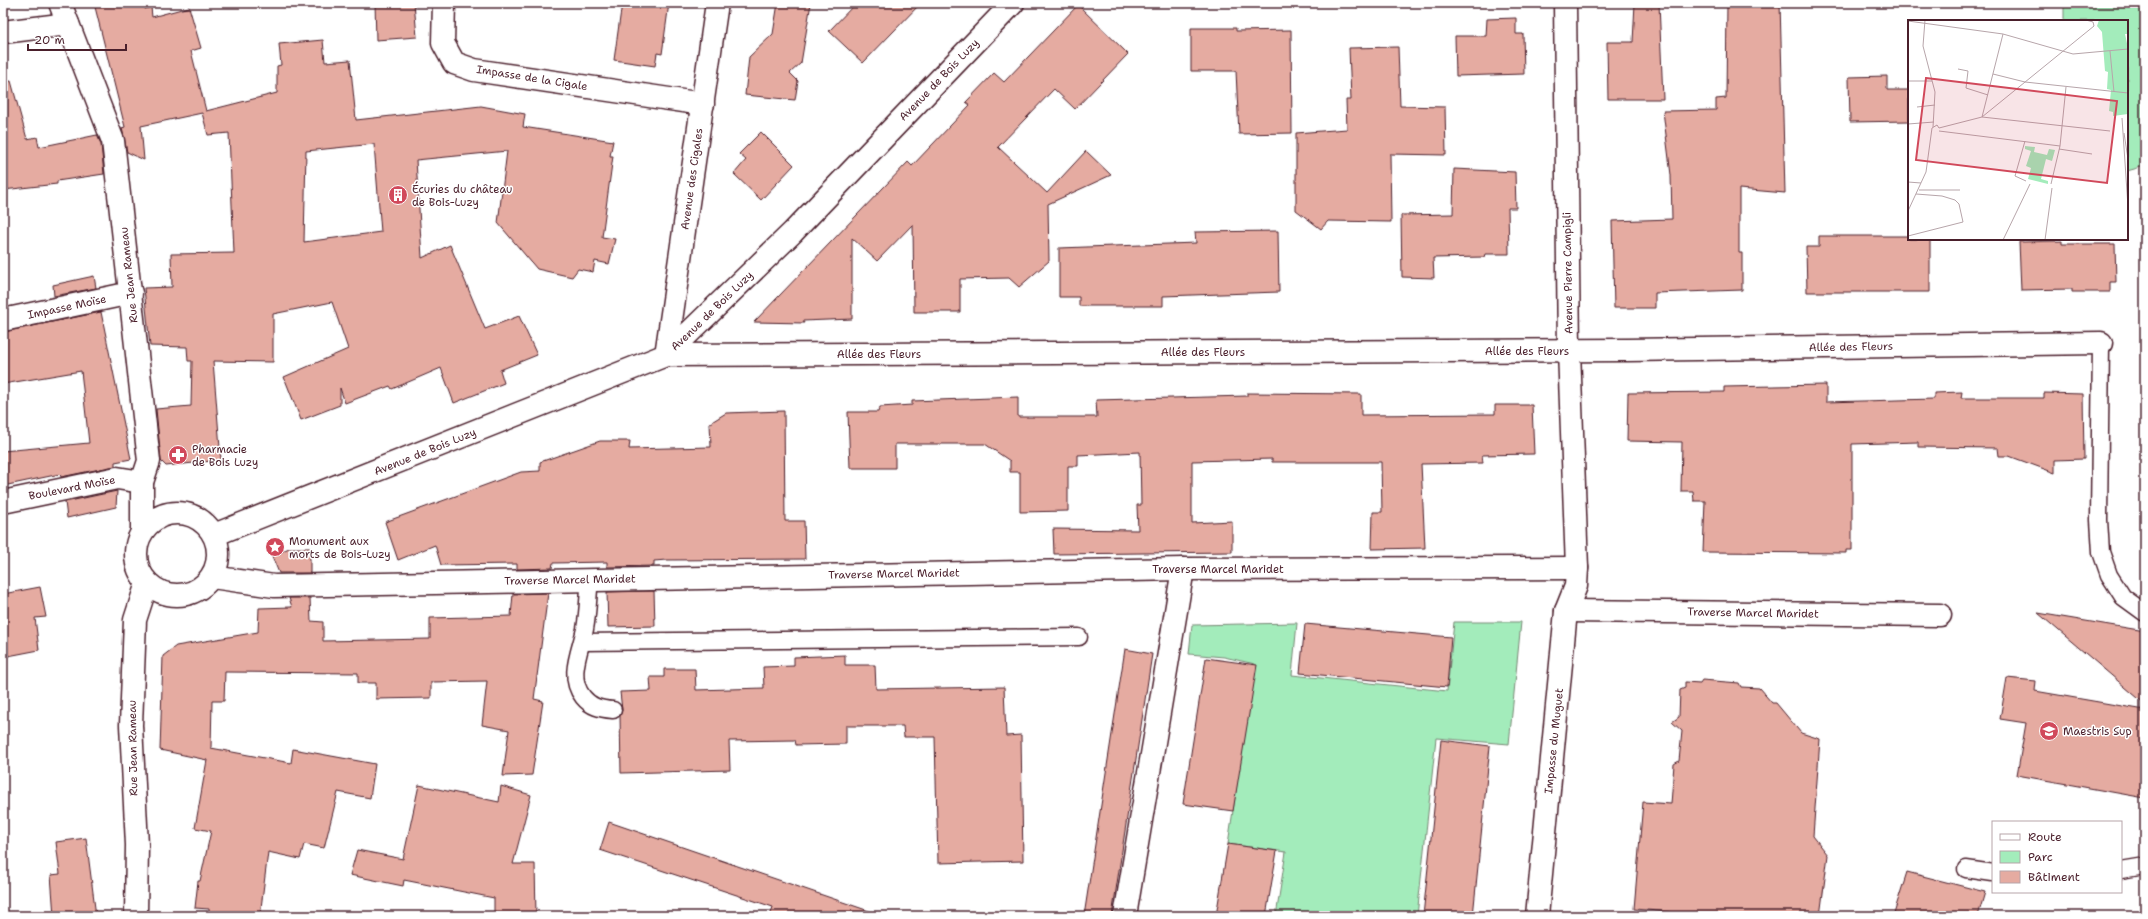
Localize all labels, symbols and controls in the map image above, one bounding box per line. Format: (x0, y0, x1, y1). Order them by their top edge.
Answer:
inset map (1908, 20, 2128, 240)
scale bar (28, 26, 126, 52)
text: 20 m (34, 32, 65, 48)
street label: Avenue de Bois Luzy (896, 36, 982, 124)
street label: Impasse de la Cigale (475, 62, 589, 94)
street label: Avenue des Cigales (677, 127, 707, 231)
place label: Écuries du château de Bois-Luzy (412, 181, 512, 210)
building icon: Écuries du château de Bois-Luzy (387, 184, 409, 206)
street label: Avenue Pierre Campigli (1559, 212, 1577, 334)
street label: Rue Jean Rameau (117, 226, 141, 324)
street label: Avenue de Bois Luzy (668, 268, 756, 354)
street label: Impasse Moïse (26, 291, 108, 323)
street label: Allée des Fleurs (1809, 339, 1893, 355)
street label: Allée des Fleurs (1485, 344, 1569, 359)
street label: Allée des Fleurs (1161, 345, 1245, 360)
street label: Allée des Fleurs (837, 347, 921, 362)
street label: Avenue de Bois Luzy (372, 425, 478, 479)
place label: Pharmacie de Bois Luzy (192, 442, 258, 470)
pharmacy icon: Pharmacie de Bois Luzy (167, 444, 189, 466)
street label: Boulevard Moïse (27, 472, 117, 504)
place label: Monument aux morts de Bois-Luzy (289, 534, 391, 562)
place icon: Monument aux morts de Bois-Luzy (264, 536, 286, 558)
street label: Traverse Marcel Maridet (1152, 562, 1284, 577)
street label: Traverse Marcel Maridet (828, 565, 960, 583)
street label: Traverse Marcel Maridet (504, 571, 636, 589)
street label: Traverse Marcel Maridet (1687, 604, 1819, 622)
street label: Impasse du Muguet (1541, 687, 1567, 795)
street label: Rue Jean Rameau (125, 700, 141, 796)
school or university icon: Maestris Sup (2038, 720, 2060, 742)
place label: Maestris Sup (2063, 724, 2132, 739)
legend (1992, 821, 2122, 893)
text: Route (2028, 829, 2062, 845)
text: Parc (2028, 849, 2053, 865)
text: Bâtiment (2028, 869, 2080, 885)

